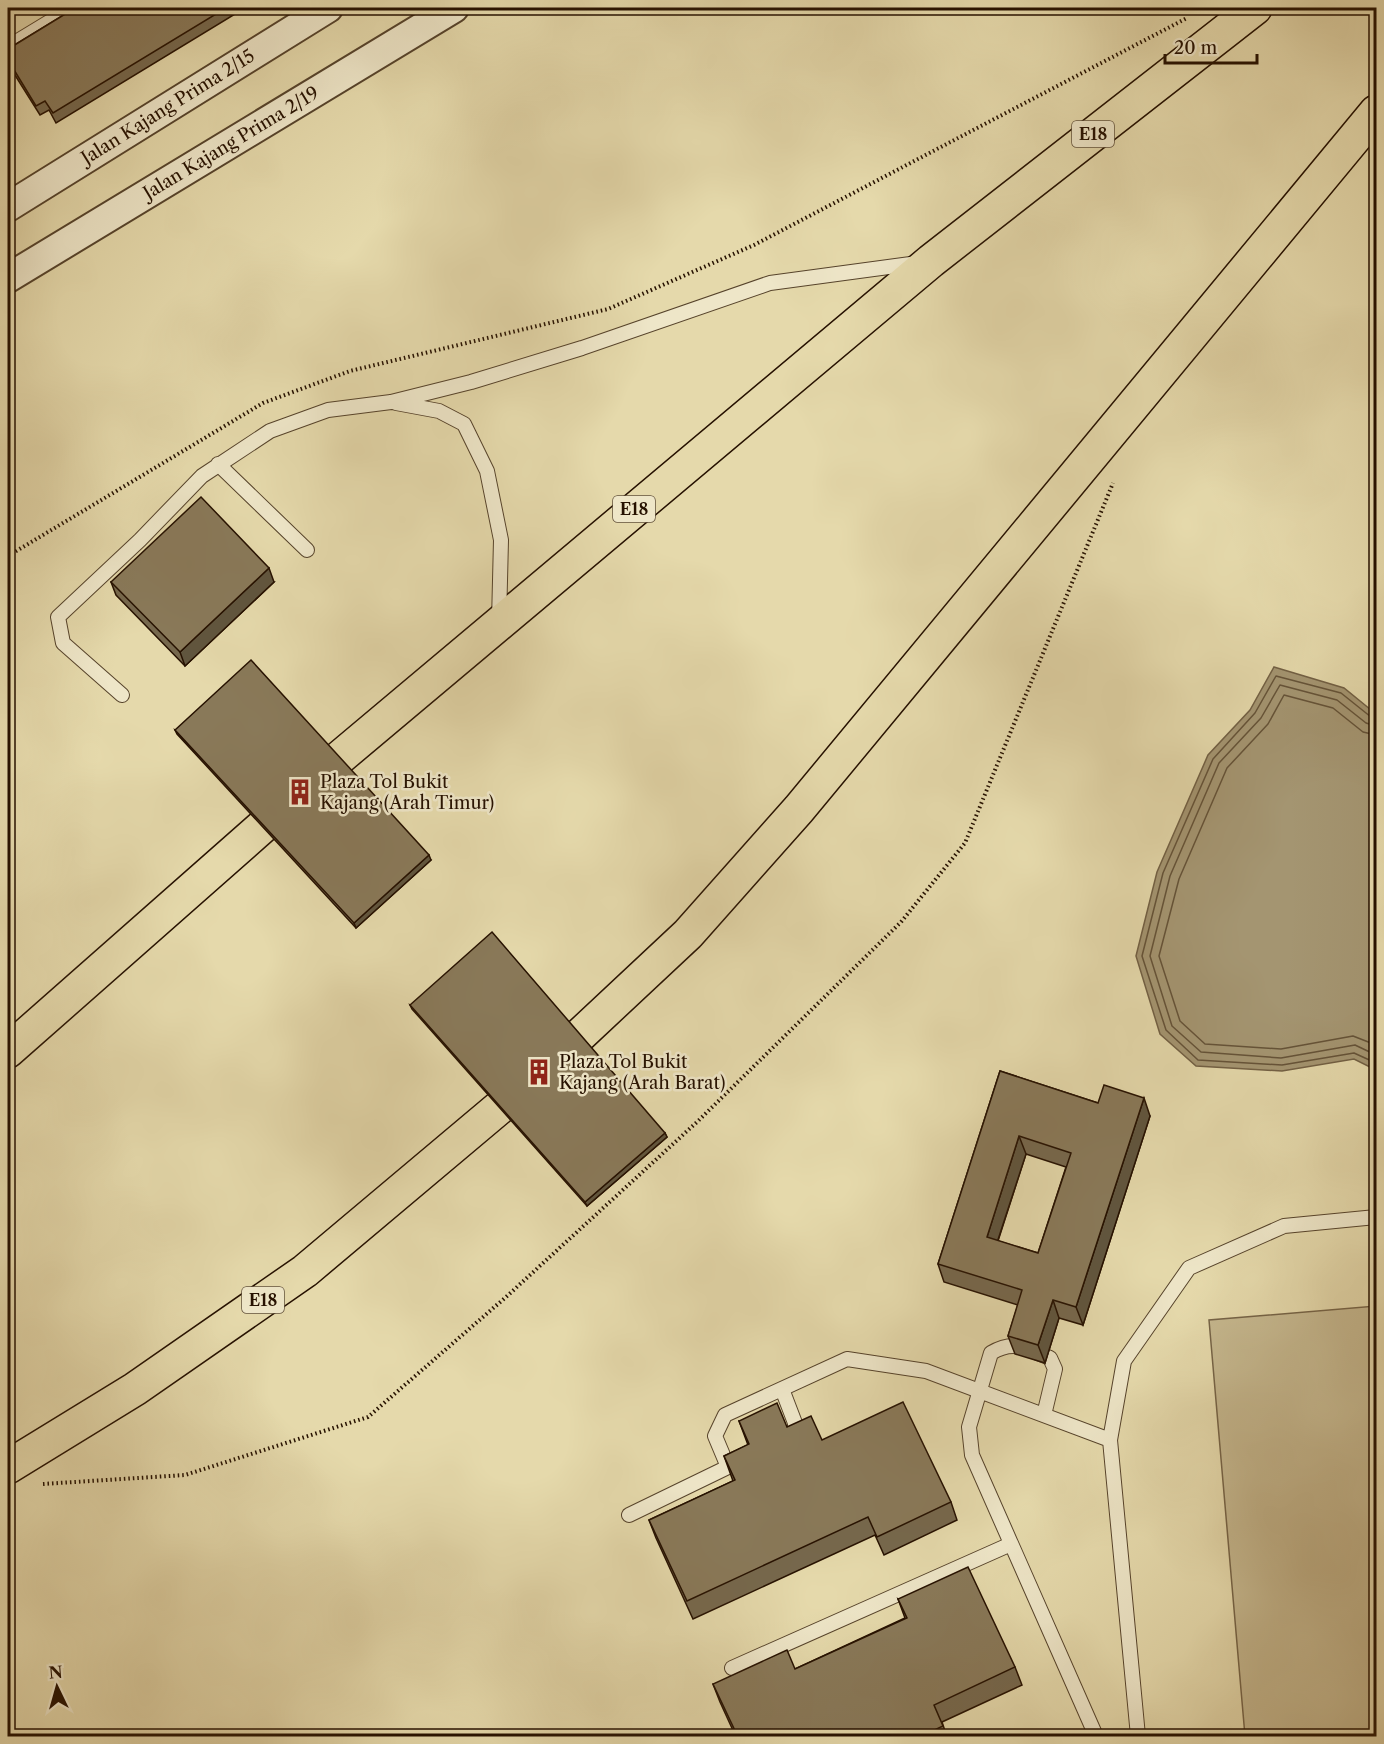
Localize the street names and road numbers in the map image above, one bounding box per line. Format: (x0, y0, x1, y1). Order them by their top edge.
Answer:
street label: Jalan Kajang Prima 2/15 (75, 45, 259, 171)
street label: Jalan Kajang Prima 2/19 (137, 82, 323, 206)
road number: E18 (1072, 121, 1114, 147)
road number: E18 (613, 496, 655, 522)
road number: E18 (242, 1287, 284, 1313)

